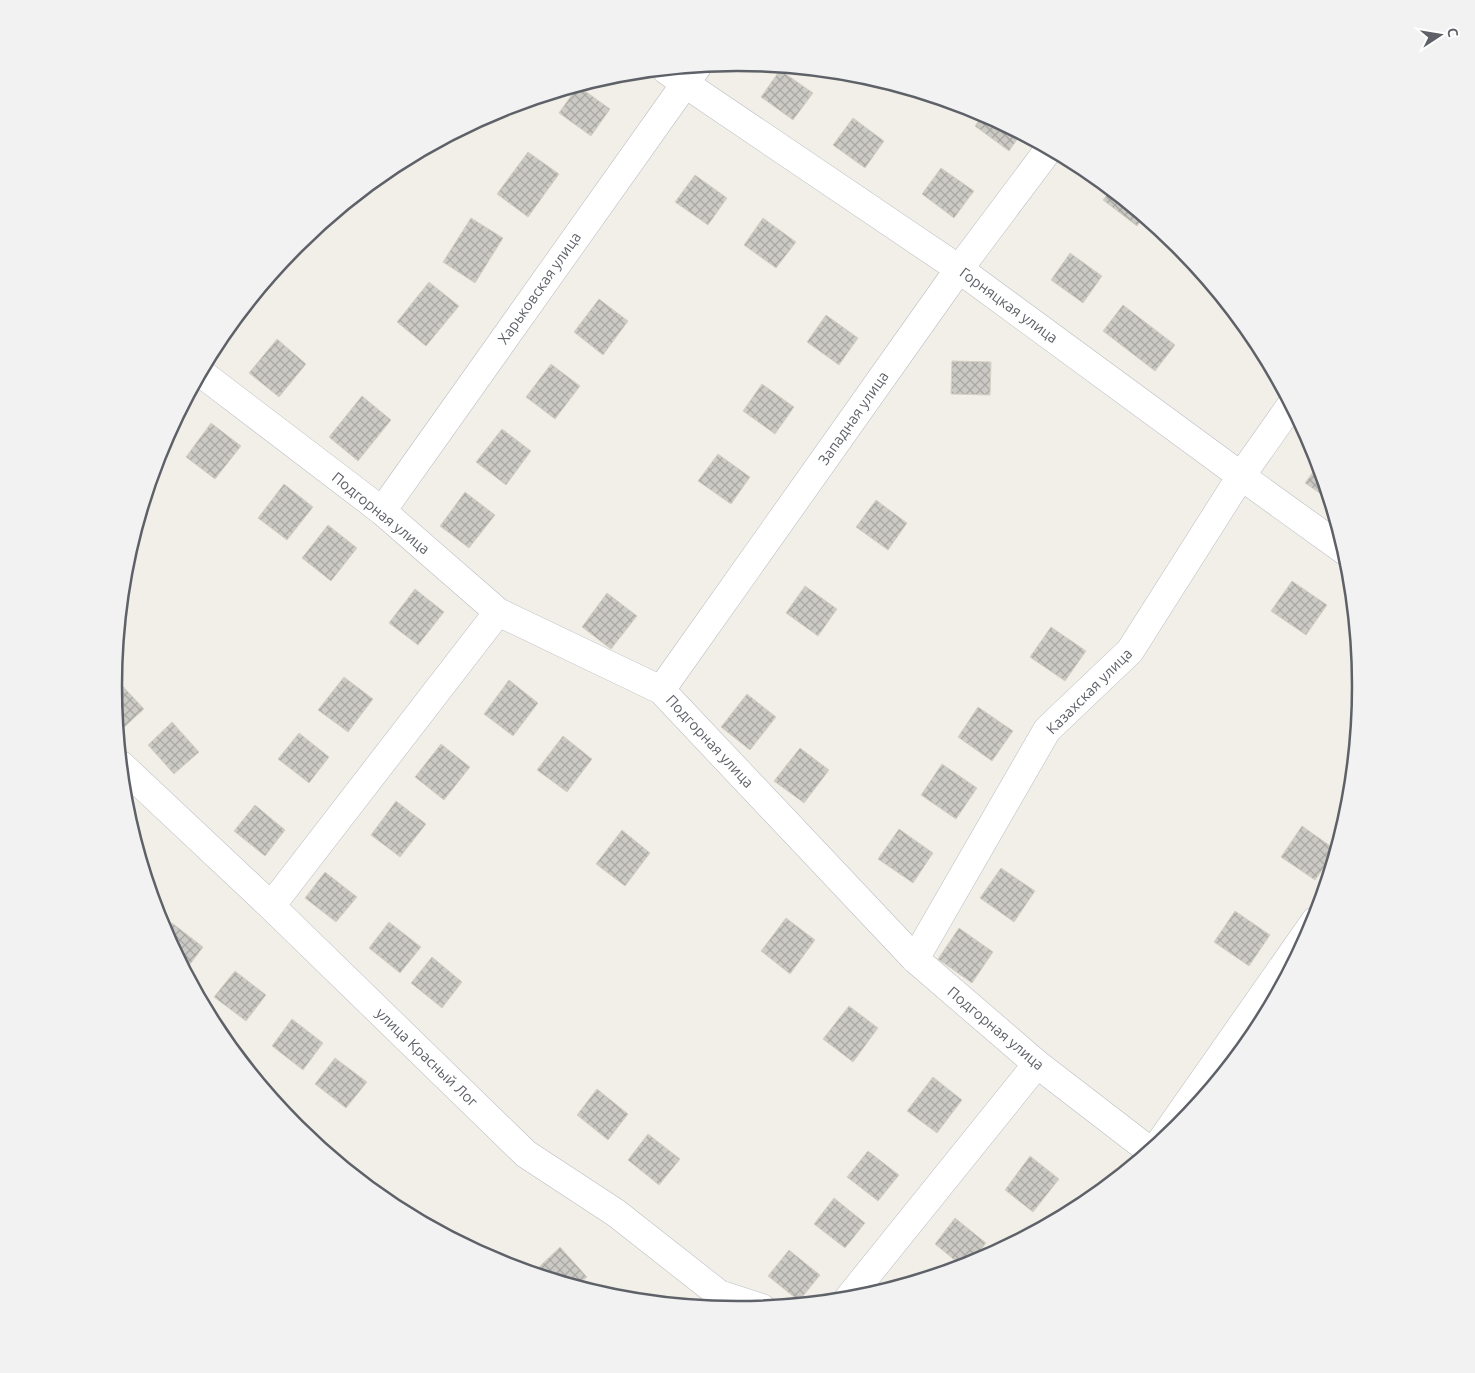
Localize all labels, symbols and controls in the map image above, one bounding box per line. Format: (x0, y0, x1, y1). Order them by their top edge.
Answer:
north arrow (1415, 10, 1465, 60)
text: С (1444, 26, 1461, 38)
street label: Харьковская улица (494, 229, 584, 347)
street label: Горняцкая улица (957, 264, 1061, 346)
street label: Западная улица (814, 368, 892, 468)
street label: Подгорная улица (329, 468, 433, 558)
street label: Казахская улица (1043, 645, 1135, 737)
street label: Подгорная улица (663, 691, 757, 791)
street label: Подгорная улица (944, 983, 1048, 1073)
street label: улица Красный Лог (373, 1004, 481, 1110)

